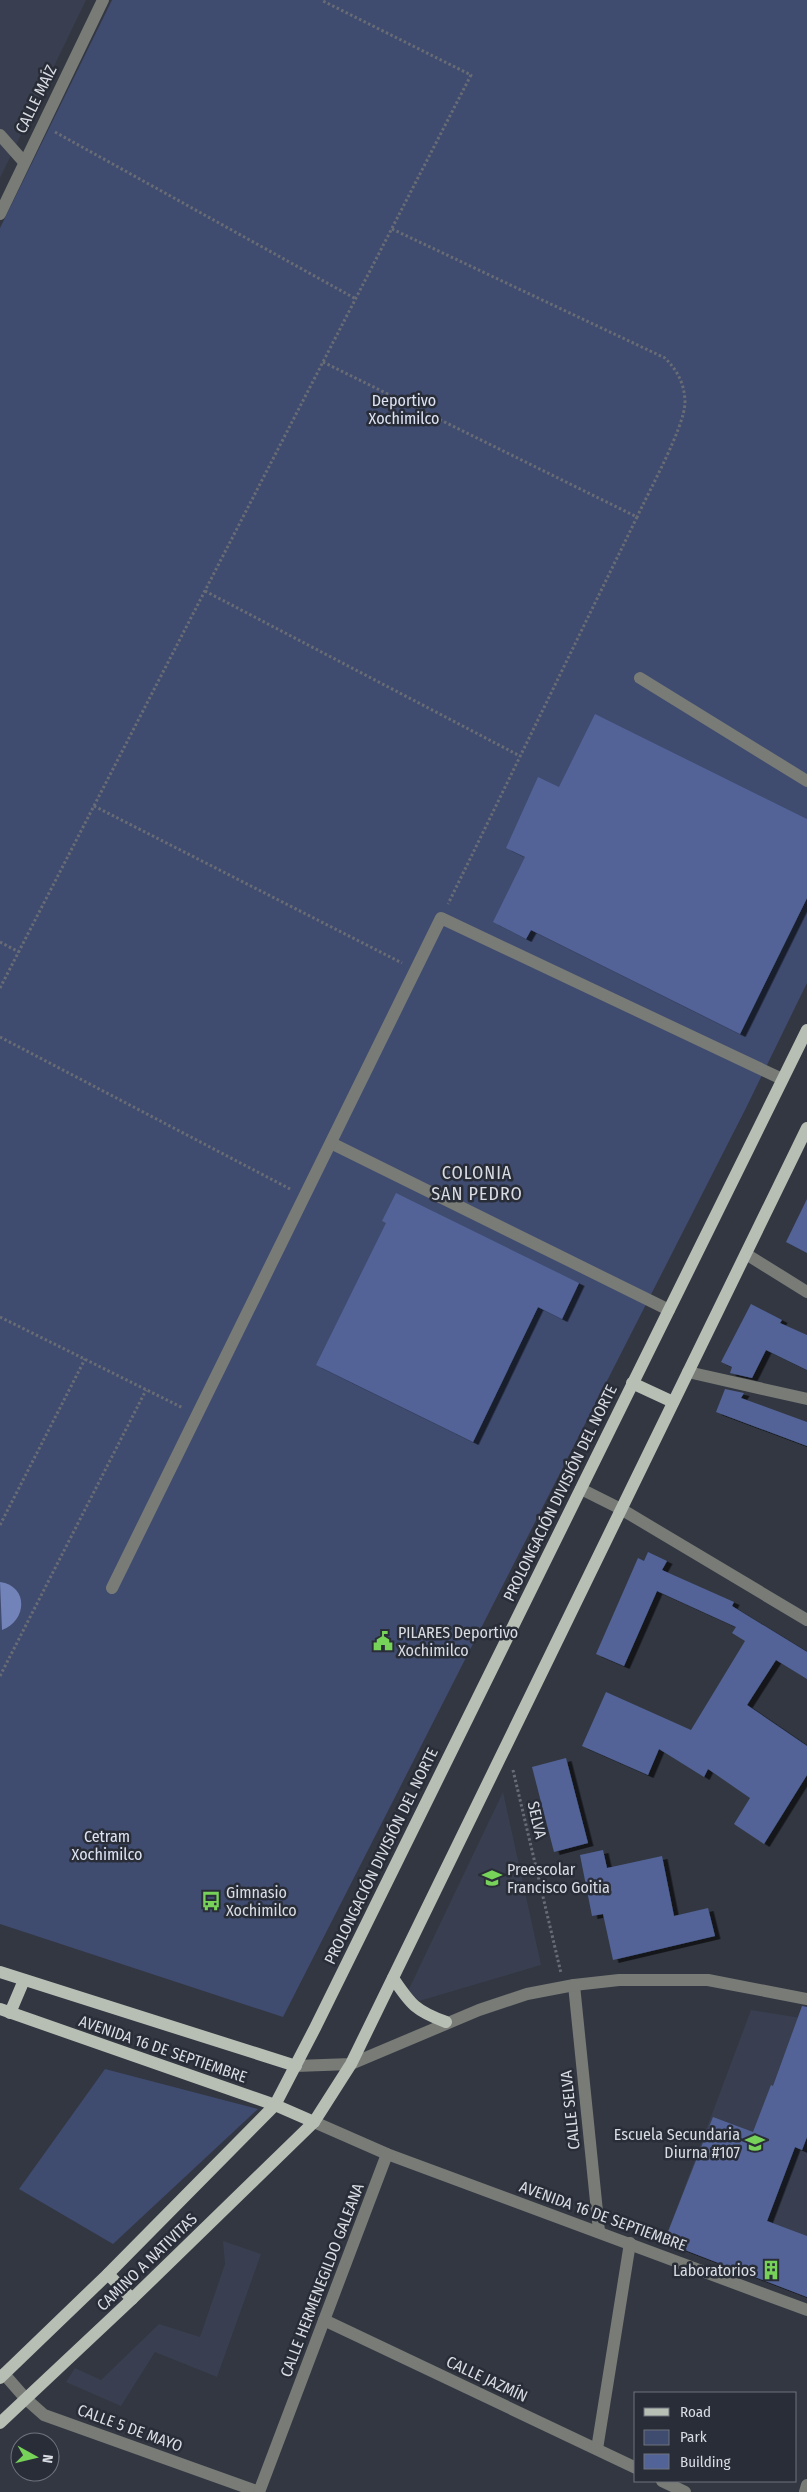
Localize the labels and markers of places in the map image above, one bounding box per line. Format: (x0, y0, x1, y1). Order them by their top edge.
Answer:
place label: PILARES Deportivo Xochimilco (398, 1623, 518, 1660)
public building icon: PILARES Deportivo Xochimilco (372, 1630, 394, 1652)
place label: Preescolar Francisco Goitia (507, 1860, 610, 1897)
school or university icon: Preescolar Francisco Goitia (481, 1867, 503, 1889)
place label: Gimnasio Xochimilco (226, 1883, 297, 1920)
bus stop icon: Gimnasio Xochimilco (200, 1890, 222, 1912)
place label: Escuela Secundaria Diurna #107 (614, 2125, 741, 2162)
school or university icon: Escuela Secundaria Diurna #107 (744, 2132, 766, 2154)
building icon: Laboratorios (760, 2259, 782, 2281)
place label: Laboratorios (673, 2261, 756, 2280)

